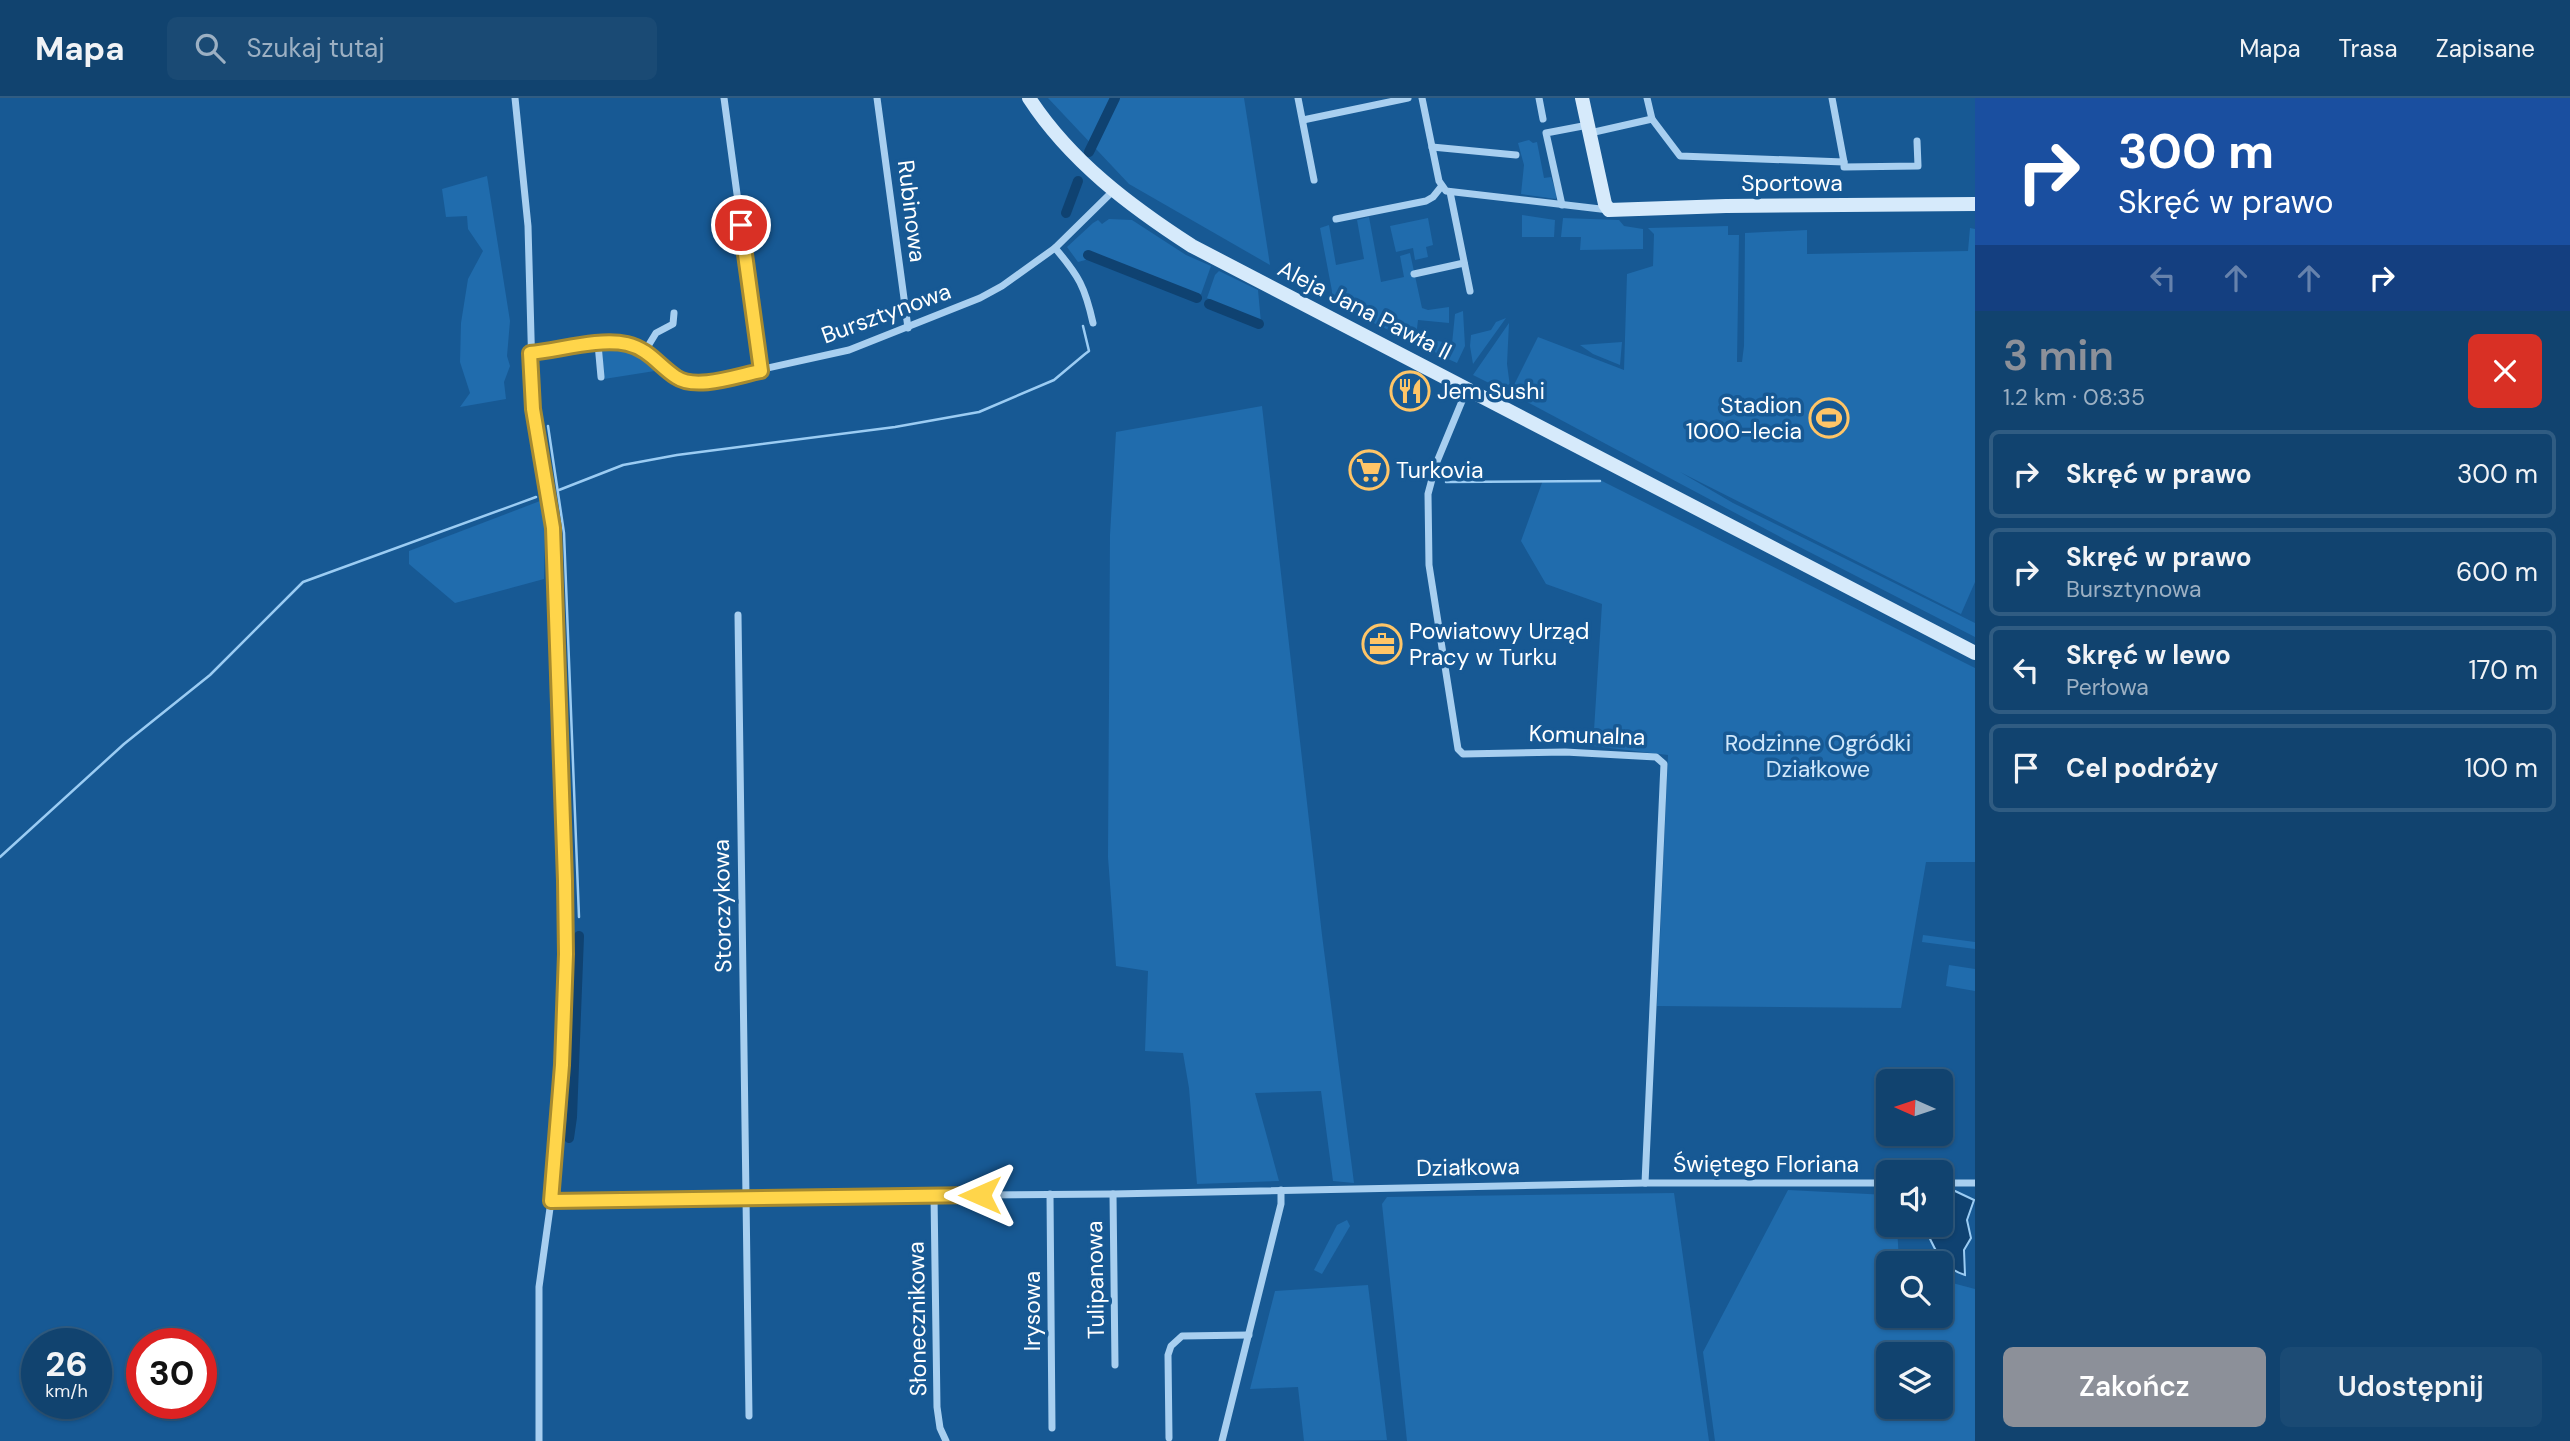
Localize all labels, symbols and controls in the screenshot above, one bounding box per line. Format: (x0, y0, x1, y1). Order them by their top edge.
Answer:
search box (167, 17, 657, 80)
text: Mapa (35, 27, 125, 70)
icon: search (191, 29, 229, 67)
text: Szukaj tutaj (247, 31, 385, 65)
text: Mapa (2239, 33, 2301, 64)
text: Trasa (2339, 33, 2398, 64)
text: Zapisane (2436, 33, 2535, 64)
text: 300 m (2118, 119, 2274, 183)
icon: right (2003, 126, 2094, 217)
street label: Rubinowa (891, 158, 933, 264)
street label: Sportowa (1741, 168, 1843, 198)
text: Skręć w prawo (2118, 181, 2334, 223)
pin (711, 195, 771, 255)
icon: arrive (722, 206, 760, 244)
street label: Aleja Jana Pawła II (1273, 253, 1457, 367)
icon: left (2144, 259, 2182, 297)
icon: ahead (2217, 259, 2255, 297)
icon: ahead (2290, 259, 2328, 297)
icon: right (2363, 259, 2401, 297)
street label: Bursztynowa (817, 276, 955, 350)
text: 3 min (2003, 328, 2114, 383)
button: close (2468, 334, 2542, 408)
restaurant icon: Jem Sushi (1389, 370, 1431, 412)
place label: Jem Sushi (1437, 376, 1545, 406)
text: 1.2 km · 08:35 (2003, 382, 2145, 412)
place label: Stadion 1000-lecia (1686, 390, 1802, 446)
sports icon: Stadion 1000-lecia (1808, 397, 1850, 439)
supermarket icon: Turkovia (1348, 449, 1390, 491)
place label: Turkovia (1396, 455, 1483, 485)
icon: right (2007, 455, 2045, 493)
text: Skręć w prawo (2066, 457, 2252, 491)
text: 300 m (2457, 457, 2538, 491)
text: Skręć w prawo (2066, 540, 2252, 574)
icon: right (2007, 553, 2045, 591)
text: 600 m (2456, 555, 2538, 589)
text: Bursztynowa (2066, 574, 2202, 604)
place label: Powiatowy Urząd Pracy w Turku (1409, 616, 1590, 672)
office icon: Powiatowy Urząd Pracy w Turku (1361, 623, 1403, 665)
text: Skręć w lewo (2066, 638, 2231, 672)
icon: left (2007, 651, 2045, 689)
text: 170 m (2469, 653, 2538, 687)
text: Perłowa (2066, 672, 2149, 702)
street label: Komunalna (1528, 718, 1646, 752)
park label: Rodzinne Ogródki Działkowe (1725, 728, 1911, 784)
icon: arrive (2007, 749, 2045, 787)
text: Cel podróży (2066, 751, 2219, 785)
text: 100 m (2464, 751, 2538, 785)
street label: Storczykowa (706, 839, 738, 973)
north arrow (1876, 1069, 1953, 1146)
map controls (1876, 1069, 1953, 1419)
street label: Świętego Floriana (1673, 1149, 1859, 1179)
street label: Działkowa (1416, 1151, 1520, 1183)
position arrow (943, 1158, 1017, 1232)
button: sound (1876, 1160, 1953, 1237)
street label: Tulipanowa (1079, 1220, 1111, 1340)
street label: Słonecznikowa (901, 1241, 933, 1397)
button: search (1876, 1251, 1953, 1328)
street label: Irysowa (1017, 1271, 1047, 1351)
speed limit sign: 30 (126, 1328, 217, 1419)
text: 26 (45, 1341, 88, 1387)
button: layers (1876, 1342, 1953, 1419)
button: Zakończ (2003, 1347, 2266, 1427)
button: Udostępnij (2280, 1347, 2542, 1427)
text: km/h (45, 1379, 88, 1403)

